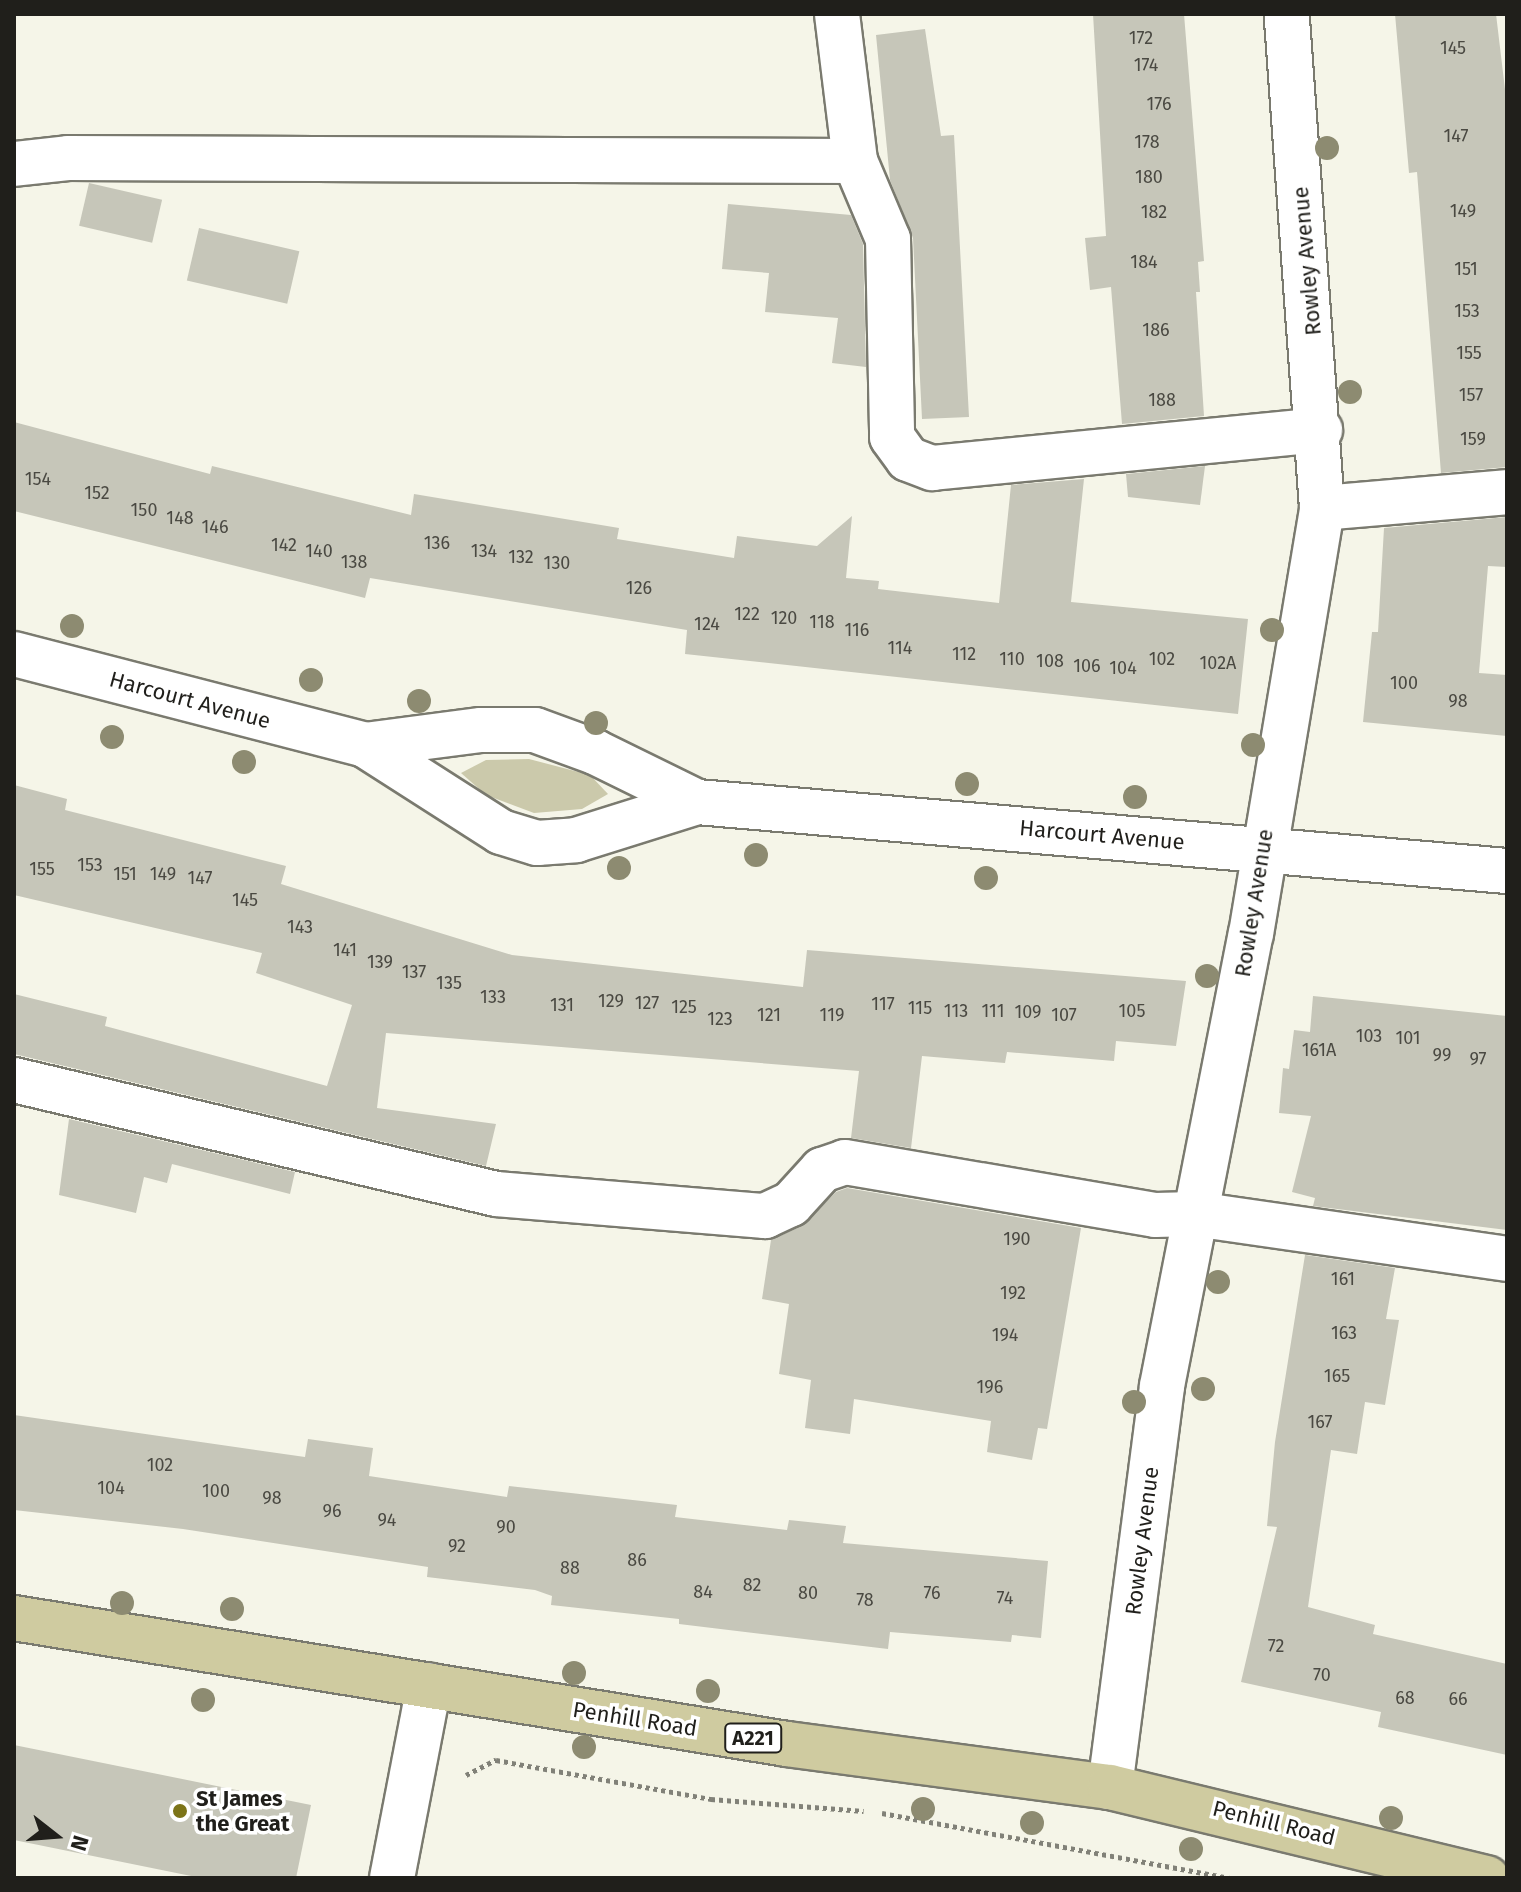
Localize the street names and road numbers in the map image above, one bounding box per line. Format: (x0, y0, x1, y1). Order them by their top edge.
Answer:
street label: Rowley Avenue (1287, 185, 1327, 337)
street label: Harcourt Avenue (107, 666, 273, 734)
street label: Harcourt Avenue (1018, 815, 1186, 855)
street label: Rowley Avenue (1229, 827, 1279, 979)
street label: Rowley Avenue (1120, 1465, 1164, 1617)
street label: Penhill Road (571, 1696, 699, 1742)
road number: A221 (723, 1722, 783, 1754)
street label: Penhill Road (1210, 1795, 1338, 1851)

